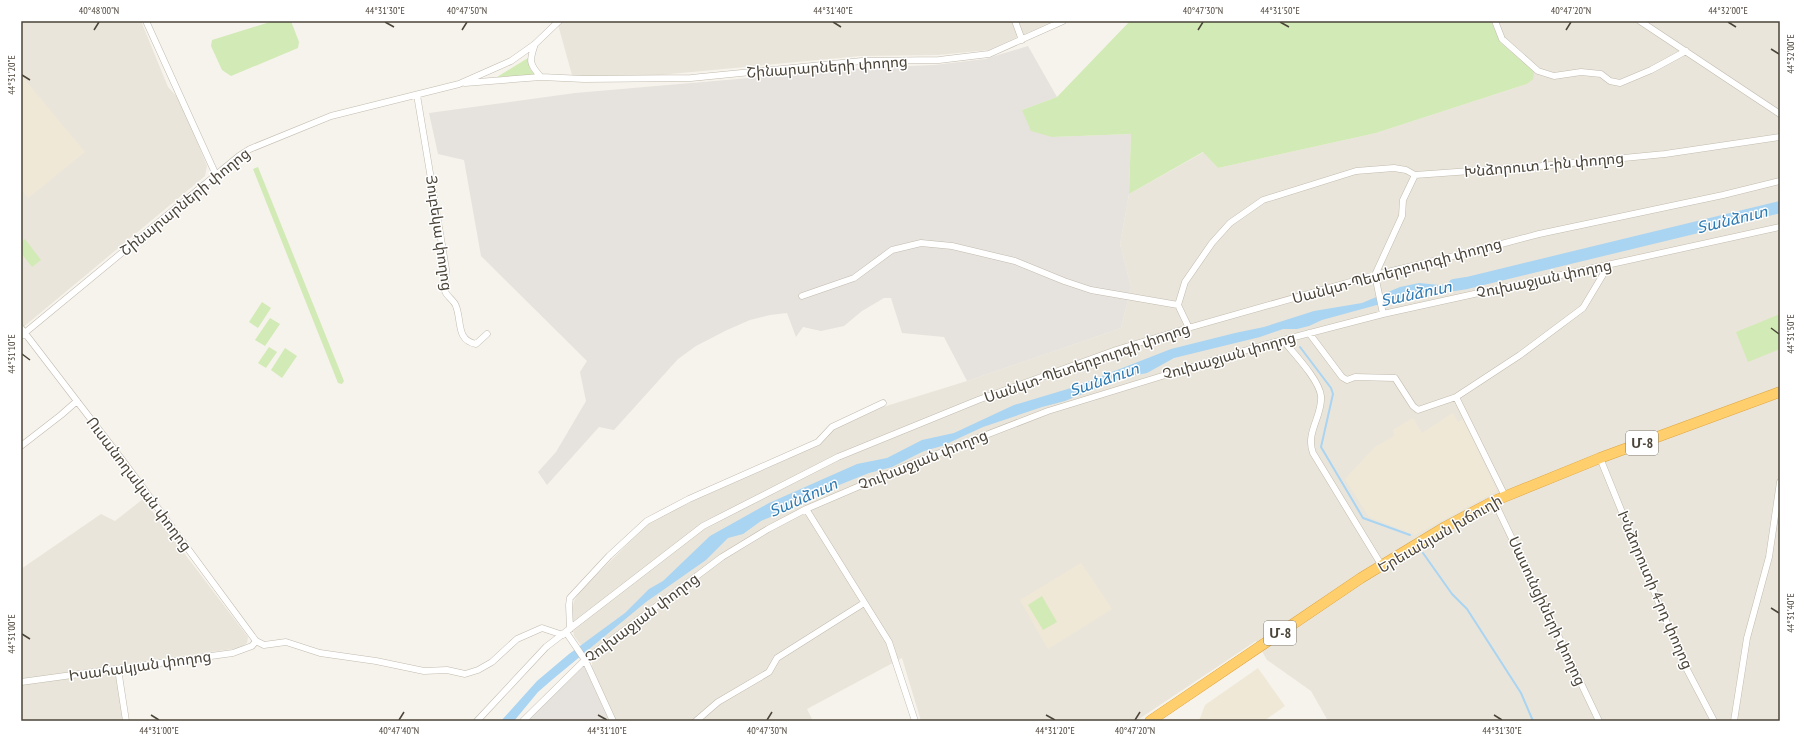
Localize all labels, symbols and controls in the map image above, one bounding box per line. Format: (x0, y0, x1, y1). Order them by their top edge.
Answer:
text: 40°48'00"N (79, 4, 119, 17)
text: 44°31'30"E (365, 4, 405, 17)
text: 40°47'50"N (447, 4, 487, 17)
text: 44°31'40"E (813, 4, 853, 17)
text: 40°47'30"N (1183, 4, 1223, 17)
text: 44°31'50"E (1260, 4, 1300, 17)
text: 40°47'20"N (1551, 4, 1591, 17)
text: 44°32'00"E (1708, 4, 1748, 17)
text: 44°32'00"E (1784, 34, 1797, 74)
street label: Շինարարների փողոց (746, 51, 908, 82)
text: 44°31'20"E (5, 55, 18, 95)
street label: Շինարարների փողոց (116, 143, 254, 260)
street label: Խնձորուտ 1-ին փողոց (1463, 148, 1625, 181)
street label: Յուբեկա փողոց (422, 174, 457, 292)
water label: Տանձուտ (1694, 200, 1771, 237)
street label: Սանկտ-Պետերբուրգի փողոց (1290, 233, 1504, 308)
street label: Չուխաջյան փողոց (1474, 255, 1613, 302)
water label: Տանձուտ (1379, 275, 1455, 310)
text: 44°31'50"E (1784, 314, 1797, 354)
street label: Սանկտ-Պետերբուրգի փողոց (981, 318, 1192, 407)
street label: Չուխաջյան փողոց (1160, 327, 1298, 384)
text: 44°31'10"E (5, 334, 18, 374)
water label: Տանձուտ (1067, 357, 1143, 400)
street label: Ուսանողական փողոց (83, 413, 196, 555)
street label: Չուխաջյան փողոց (855, 425, 990, 494)
road number: Մ-8 (1626, 431, 1658, 455)
water label: Տանձուտ (766, 473, 841, 521)
street label: Երեւանյան խճուղի (1374, 490, 1505, 577)
street label: Խնձորուտի 4-րդ փողոց (1613, 508, 1697, 672)
street label: Սասունցիների փողոց (1504, 533, 1590, 689)
street label: Չուխաջյան փողոց (581, 569, 702, 667)
text: 44°31'40"E (1784, 593, 1797, 633)
text: 44°31'00"E (5, 614, 18, 654)
road number: Մ-8 (1264, 621, 1296, 645)
street label: Իսահակյան փողոց (67, 646, 212, 685)
text: 44°31'00"E (139, 724, 179, 737)
text: 40°47'40"N (379, 724, 419, 737)
text: 44°31'10"E (587, 724, 627, 737)
text: 40°47'30"N (747, 724, 787, 737)
text: 44°31'20"E (1035, 724, 1075, 737)
text: 40°47'20"N (1115, 724, 1155, 737)
text: 44°31'30"E (1482, 724, 1522, 737)

